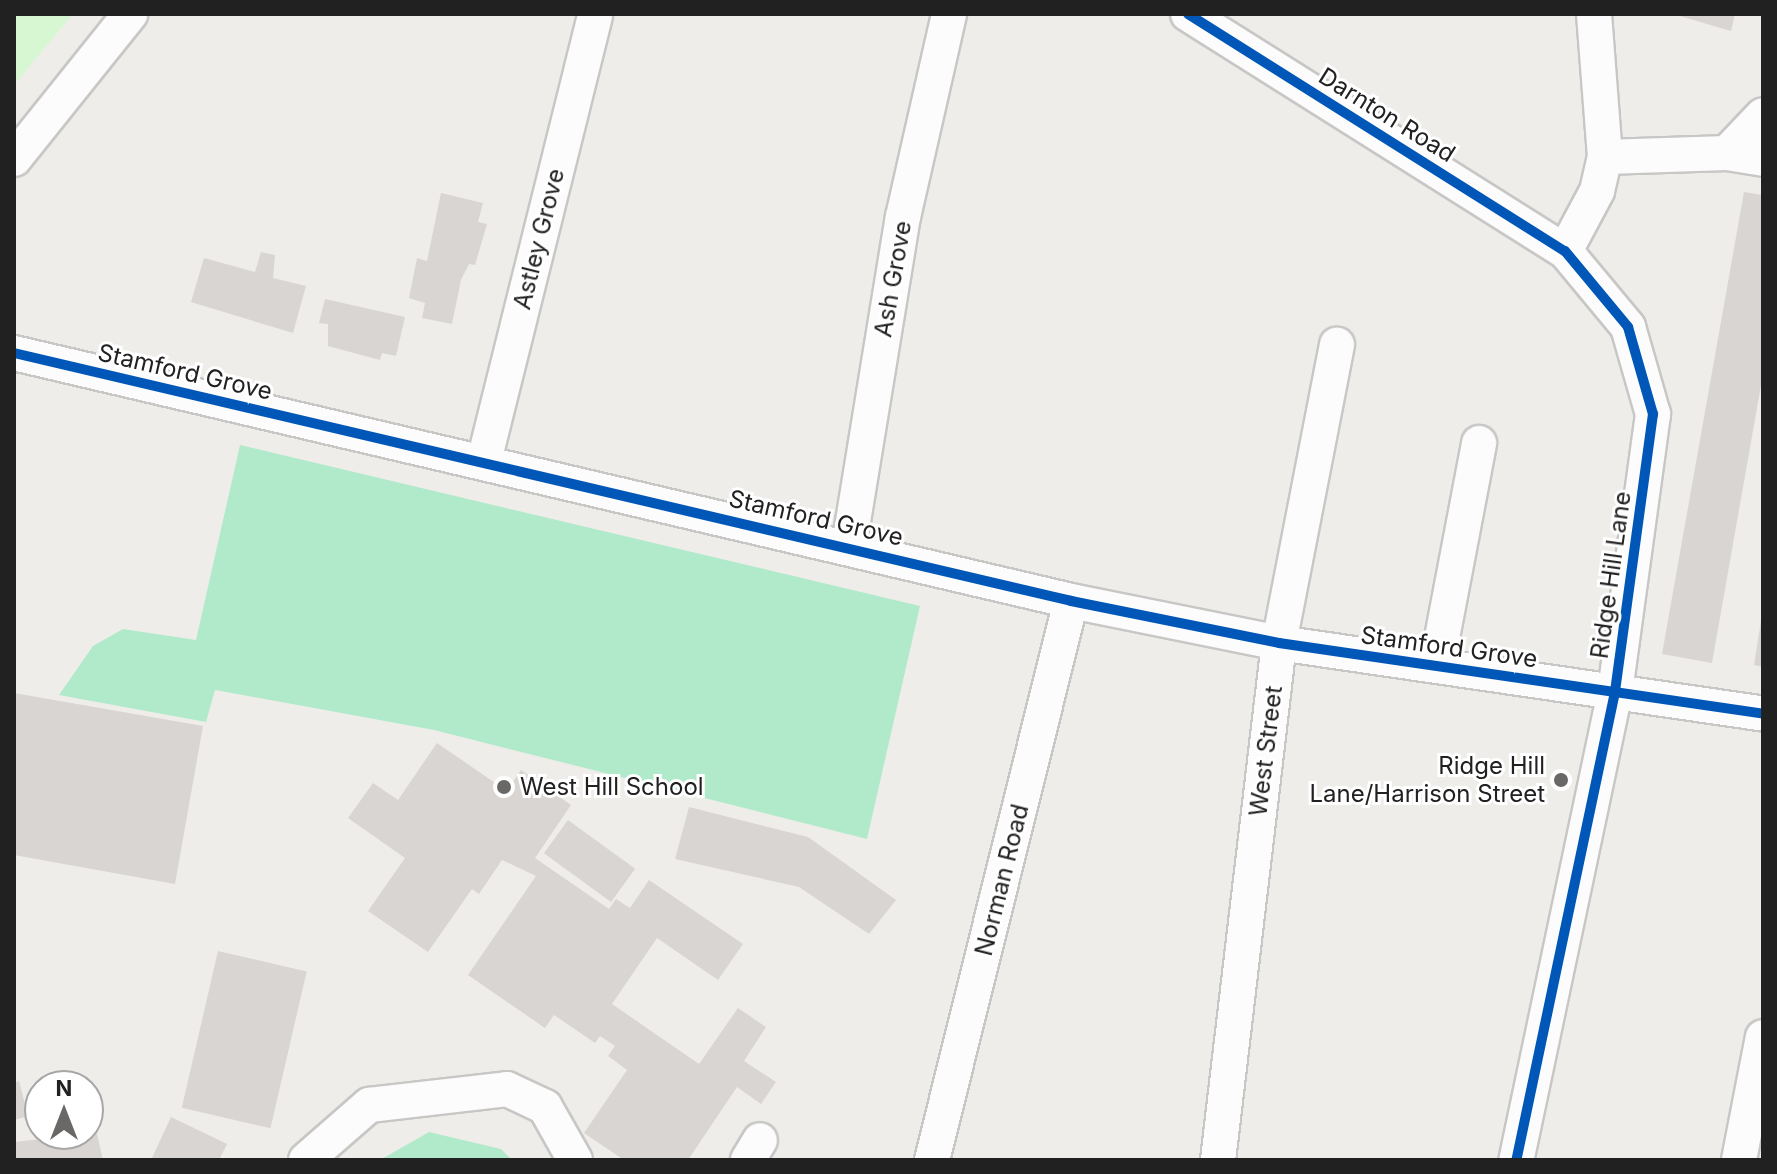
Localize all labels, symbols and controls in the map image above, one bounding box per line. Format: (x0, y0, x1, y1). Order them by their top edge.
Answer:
street label: Darnton Road (1314, 62, 1460, 168)
street label: Astley Grove (508, 166, 570, 312)
street label: Ash Grove (869, 219, 917, 339)
street label: Stamford Grove (95, 338, 275, 406)
street label: Stamford Grove (726, 484, 906, 552)
street label: Ridge Hill Lane (1585, 489, 1637, 661)
street label: Stamford Grove (1359, 620, 1539, 674)
street label: West Street (1244, 684, 1288, 818)
place label: Ridge Hill Lane/Harrison Street (1309, 752, 1545, 808)
marker: Ridge Hill Lane/Harrison Street (1552, 771, 1570, 789)
place label: West Hill School (520, 773, 704, 801)
marker: West Hill School (495, 778, 513, 796)
street label: Norman Road (969, 801, 1035, 959)
north arrow (24, 1070, 104, 1150)
text: N (56, 1075, 72, 1101)

